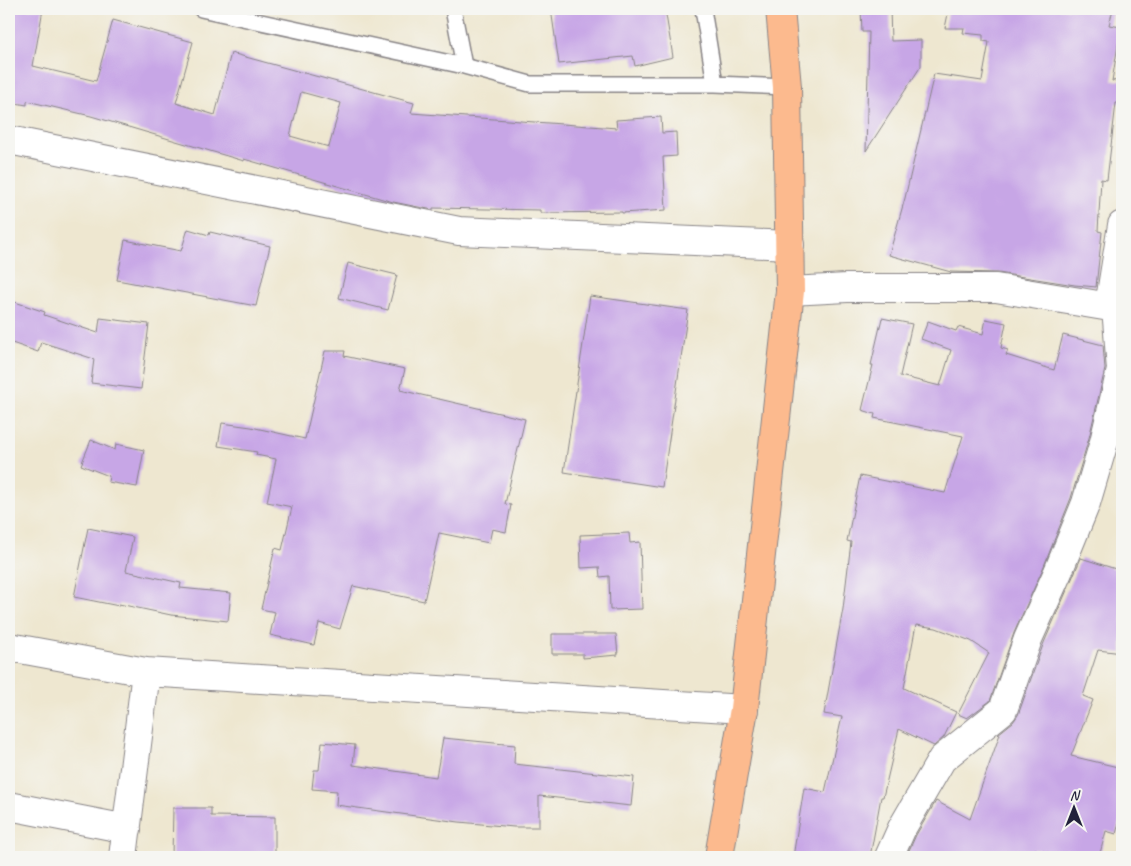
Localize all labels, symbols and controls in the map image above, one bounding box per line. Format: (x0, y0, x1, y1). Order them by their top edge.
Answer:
north arrow (1048, 784, 1098, 834)
text: N (1070, 787, 1081, 804)

